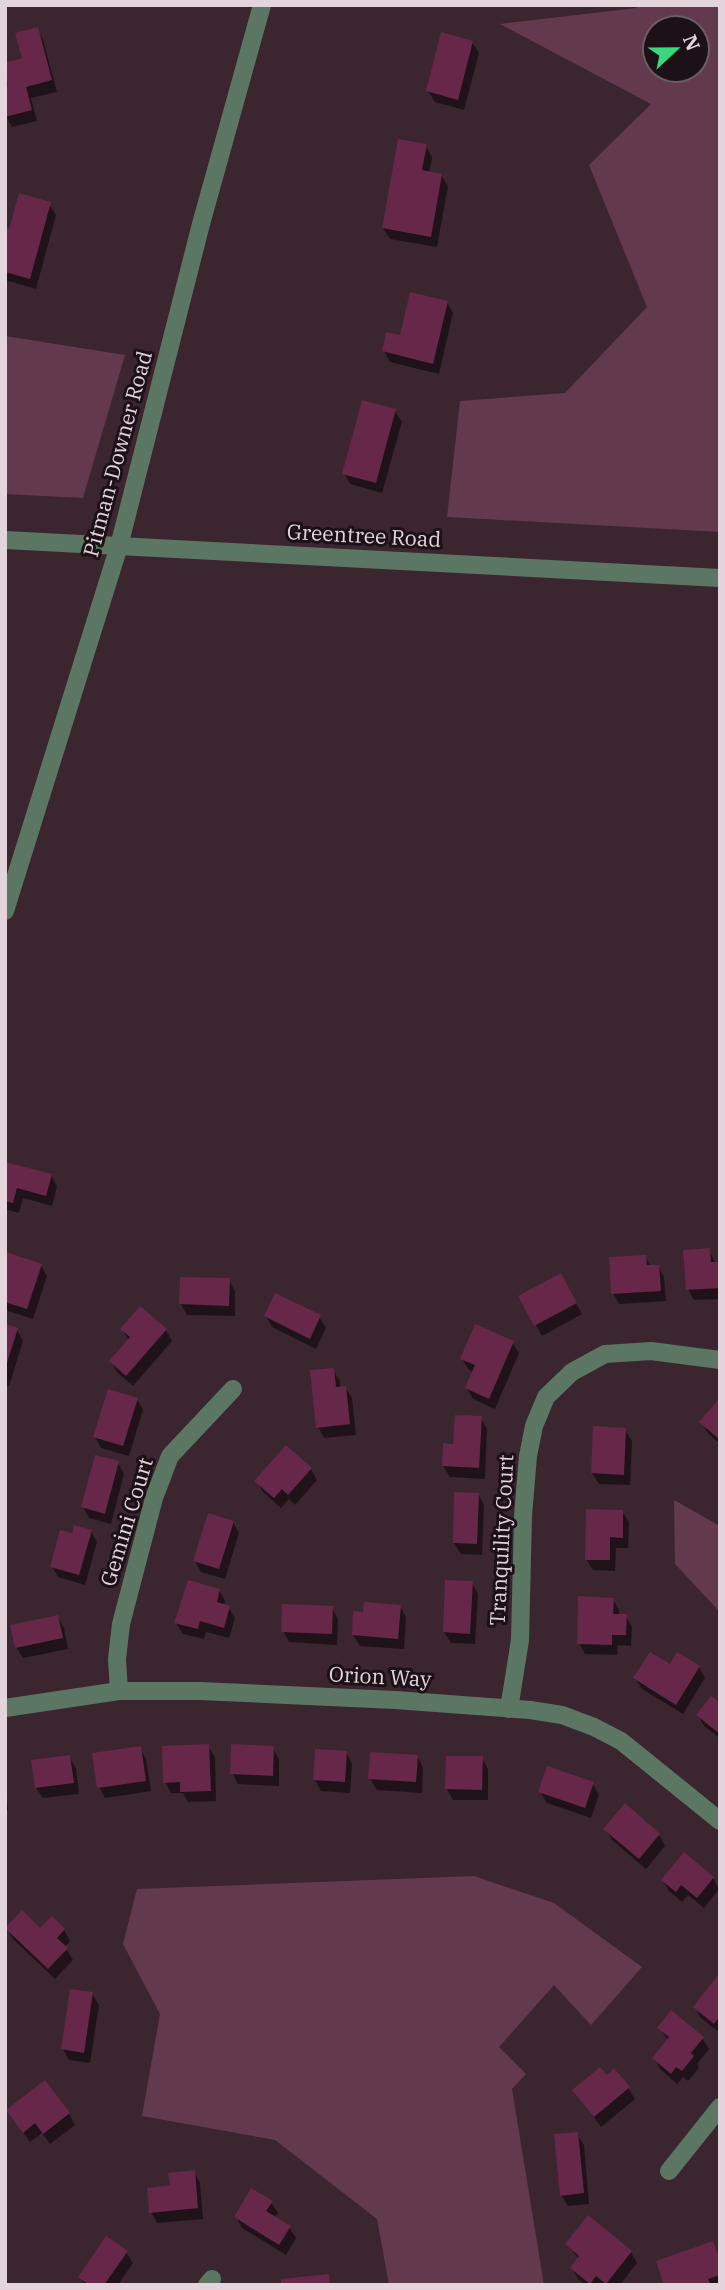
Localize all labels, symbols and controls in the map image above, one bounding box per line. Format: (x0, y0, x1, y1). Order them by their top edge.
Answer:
north arrow (641, 14, 711, 84)
text: N (678, 31, 706, 54)
street label: Pitman-Downer Road (76, 347, 158, 560)
street label: Greentree Road (286, 517, 442, 553)
street label: Gemini Court (93, 1454, 159, 1589)
street label: Tranquility Court (483, 1454, 519, 1626)
street label: Orion Way (328, 1659, 433, 1693)

